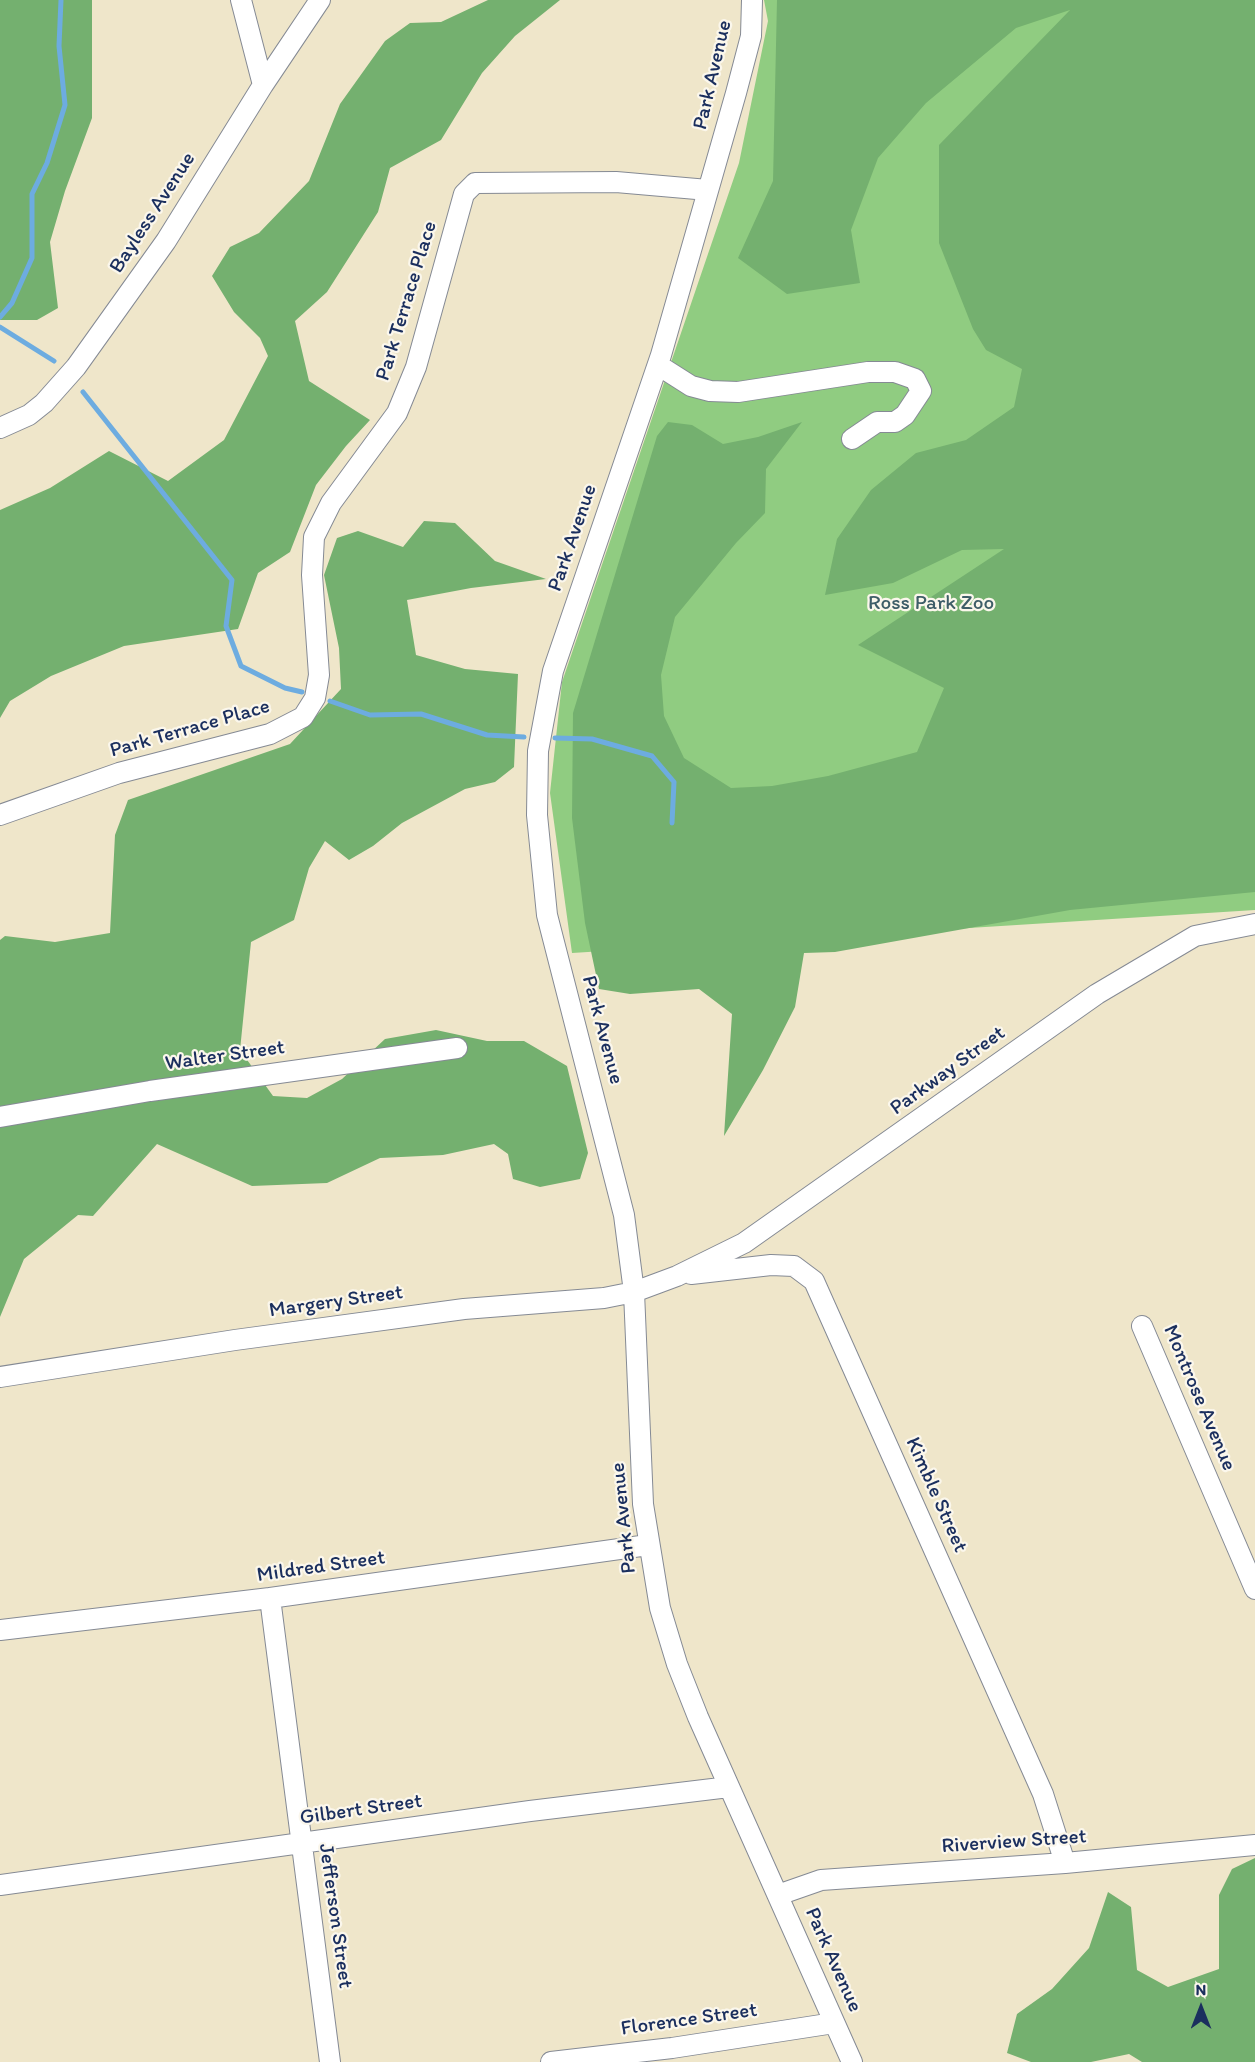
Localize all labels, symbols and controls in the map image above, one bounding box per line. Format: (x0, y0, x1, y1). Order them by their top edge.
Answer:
street label: Park Avenue (688, 18, 738, 132)
street label: Bayless Avenue (105, 148, 201, 278)
street label: Park Terrace Place (371, 218, 443, 384)
street label: Park Avenue (543, 481, 603, 595)
park label: Ross Park Zoo (868, 591, 994, 617)
street label: Park Terrace Place (107, 694, 273, 764)
street label: Park Avenue (575, 973, 629, 1087)
street label: Parkway Street (886, 1021, 1010, 1121)
street label: Walter Street (164, 1035, 286, 1077)
street label: Margery Street (267, 1280, 405, 1324)
street label: Montrose Avenue (1157, 1321, 1241, 1475)
street label: Kimble Street (899, 1433, 973, 1557)
street label: Park Avenue (606, 1461, 642, 1575)
street label: Mildred Street (255, 1546, 387, 1588)
street label: Gilbert Street (298, 1789, 424, 1831)
street label: Riverview Street (941, 1824, 1087, 1860)
street label: Jefferson Street (312, 1842, 358, 1990)
street label: Park Avenue (799, 1904, 867, 2016)
north arrow (1171, 1978, 1231, 2038)
text: N (1196, 1980, 1206, 1999)
street label: Florence Street (619, 1998, 759, 2042)

